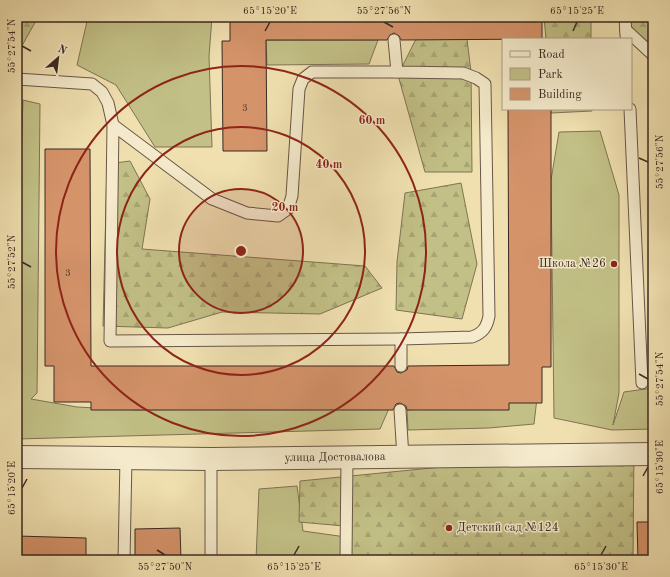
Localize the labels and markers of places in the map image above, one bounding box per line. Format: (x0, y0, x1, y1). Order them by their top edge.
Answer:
centre of rings (234, 244, 248, 258)
place label: Школа №26 (539, 258, 606, 270)
marker: Школа №26 (609, 259, 619, 269)
place label: Детский сад №124 (457, 522, 559, 534)
marker: Детский сад №124 (444, 523, 454, 533)

